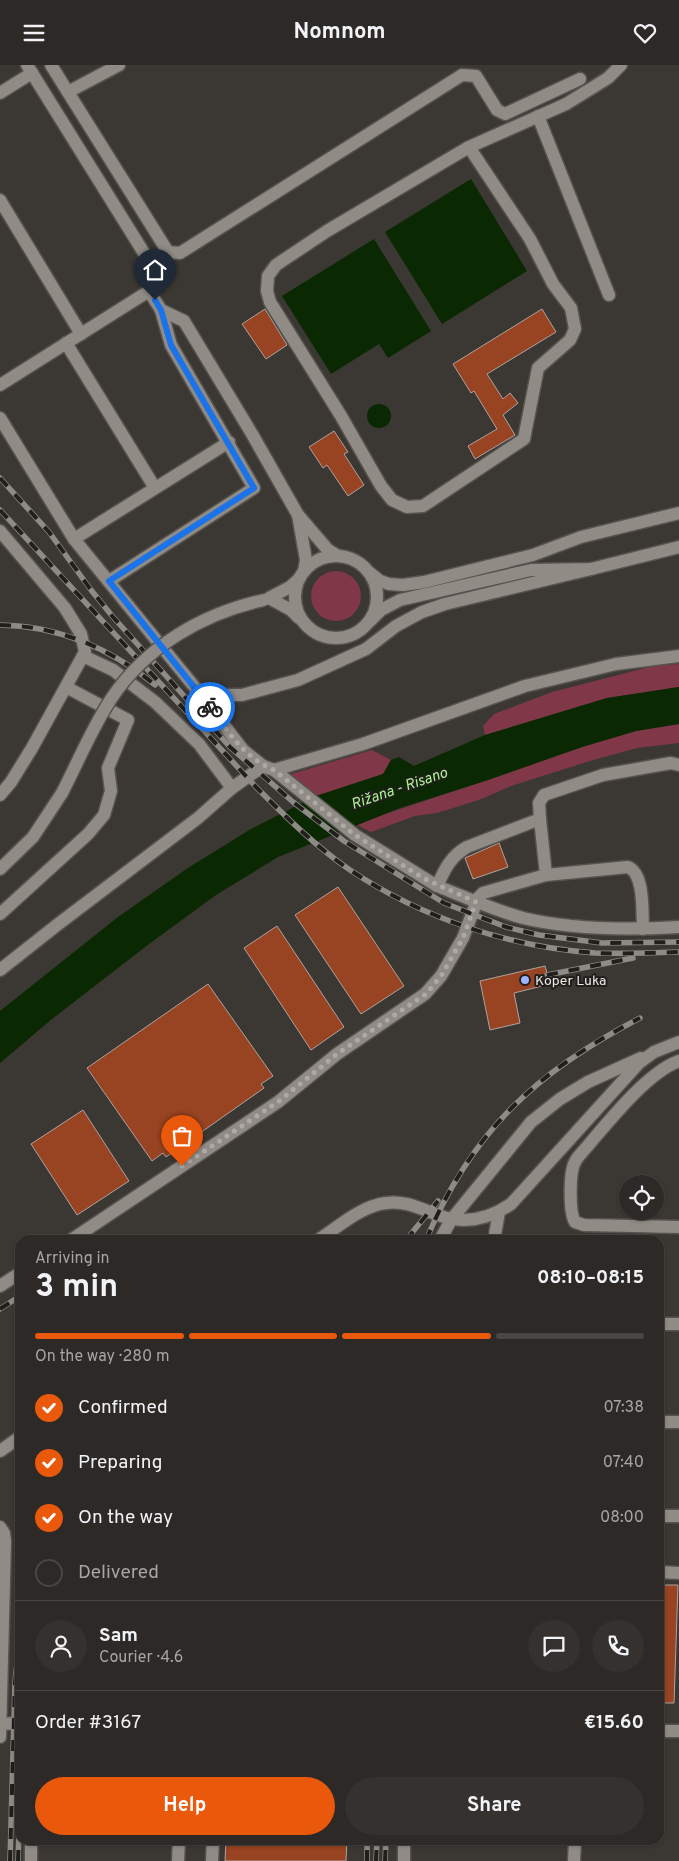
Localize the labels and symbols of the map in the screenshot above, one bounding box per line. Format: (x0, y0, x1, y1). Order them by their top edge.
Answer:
pin (134, 249, 176, 300)
courier (185, 682, 235, 732)
water label: Rižana - Risano (349, 764, 450, 815)
place label: Koper Luka (535, 973, 606, 990)
marker: Koper Luka (519, 974, 531, 986)
pin (161, 1115, 203, 1166)

